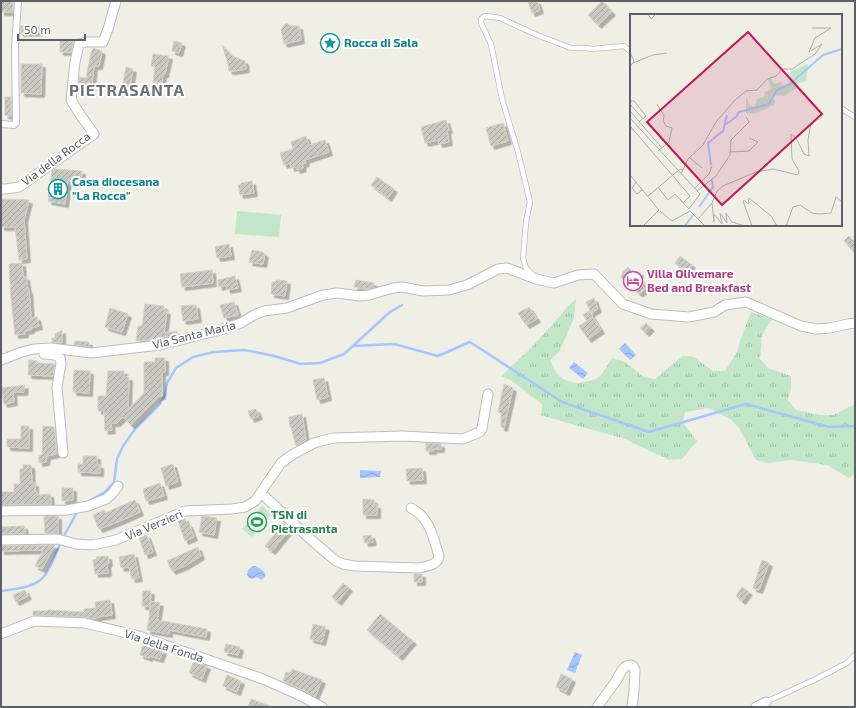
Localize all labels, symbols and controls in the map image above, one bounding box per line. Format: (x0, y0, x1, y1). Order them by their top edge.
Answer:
inset map (630, 14, 842, 226)
scale bar (18, 16, 85, 42)
text: 50 m (24, 22, 51, 36)
place icon: Rocca di Sala (319, 32, 341, 54)
place label: Rocca di Sala (344, 35, 418, 49)
district label: PIETRASANTA (69, 80, 185, 99)
street label: Via della Rocca (18, 129, 93, 188)
place label: Casa diocesana "La Rocca" (72, 174, 159, 202)
building icon: Casa diocesana "La Rocca" (47, 178, 69, 200)
place label: Villa Olivemare Bed and Breakfast (647, 266, 751, 294)
hotel icon: Villa Olivemare Bed and Breakfast (622, 270, 644, 292)
street label: Via Santa Maria (151, 317, 237, 351)
street label: Via Verzieri (123, 506, 184, 542)
place label: TSN di Pietrasanta (271, 507, 338, 535)
sports icon: TSN di Pietrasanta (246, 511, 268, 533)
street label: Via della Fonda (123, 626, 206, 664)

